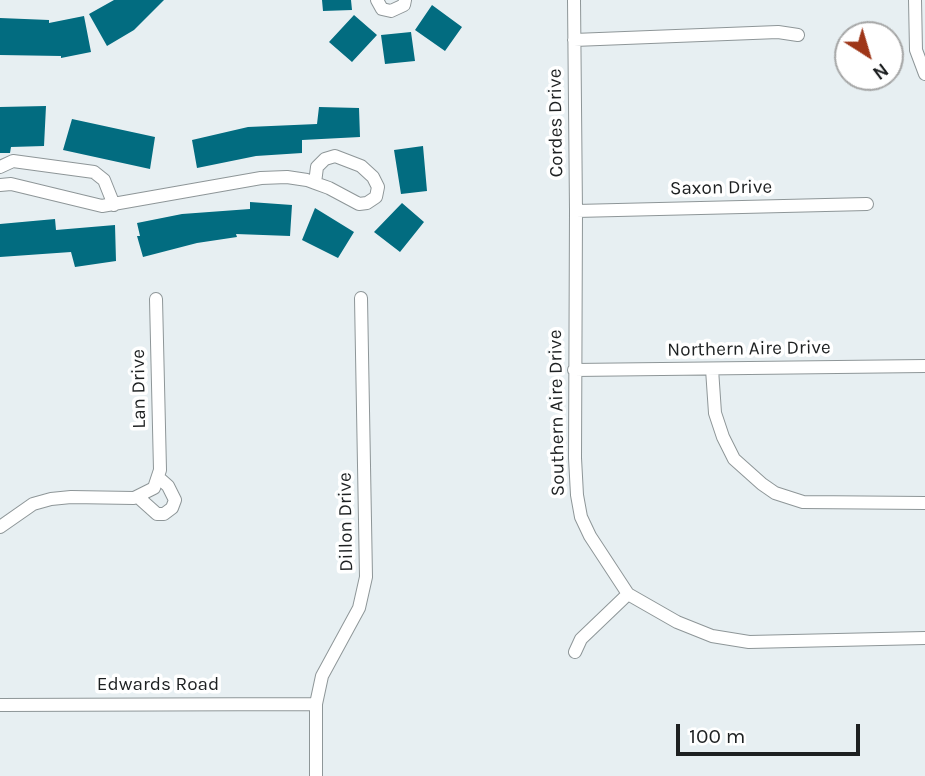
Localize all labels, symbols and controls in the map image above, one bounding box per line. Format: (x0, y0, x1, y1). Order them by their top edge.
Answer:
north arrow (834, 21, 904, 91)
text: N (868, 58, 892, 84)
street label: Cordes Drive (544, 68, 568, 178)
street label: Saxon Drive (670, 176, 772, 200)
street label: Southern Aire Drive (544, 329, 570, 497)
street label: Northern Aire Drive (667, 336, 831, 362)
street label: Lan Drive (127, 349, 151, 429)
street label: Dillon Drive (334, 472, 358, 572)
street label: Edwards Road (97, 674, 219, 696)
scale bar (680, 710, 864, 754)
text: 100 m (689, 724, 746, 748)

